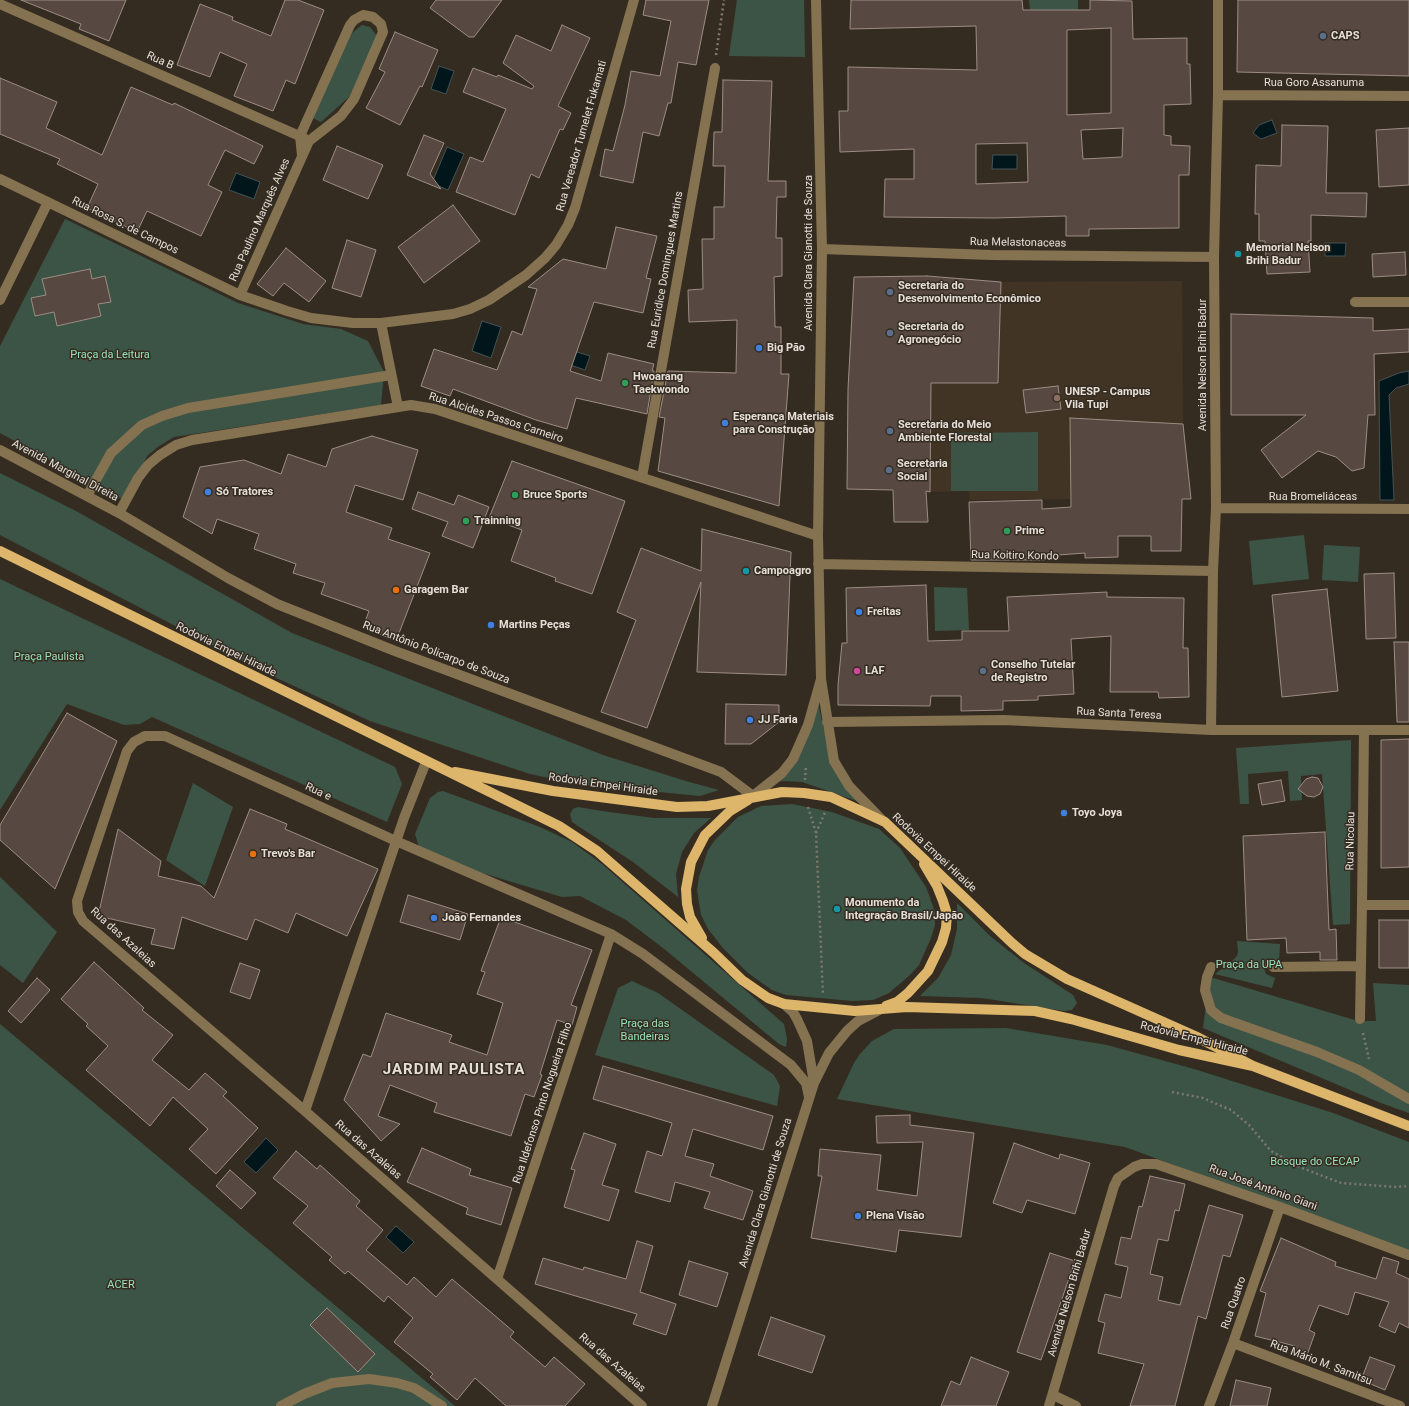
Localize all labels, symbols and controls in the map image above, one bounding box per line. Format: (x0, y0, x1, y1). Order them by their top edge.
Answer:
place label: CAPS (1331, 29, 1359, 43)
marker: CAPS (1318, 31, 1328, 41)
street label: Rua B (144, 49, 176, 73)
street label: Rua Vereador Tumelet Fukamati (554, 59, 610, 213)
street label: Rua Goro Assanuma (1264, 76, 1364, 90)
street label: Rua Paulino Marquês Alves (227, 156, 293, 284)
street label: Avenida Clara Gianotti de Souza (802, 175, 816, 331)
street label: Rua Euridice Domingues Martins (646, 190, 686, 350)
street label: Rua Rosa S. de Campos (70, 194, 180, 258)
street label: Rua Melastonaceas (970, 236, 1066, 250)
place label: Memorial Nelson Brihi Badur (1246, 241, 1330, 267)
marker: Memorial Nelson Brihi Badur (1233, 249, 1243, 259)
place label: Secretaria do Desenvolvimento Econômico (898, 279, 1041, 305)
marker: Secretaria do Desenvolvimento Econômico (885, 287, 895, 297)
street label: Avenida Nelson Brihi Badur (1196, 299, 1210, 431)
place label: Secretaria do Agronegócio (898, 320, 964, 346)
marker: Secretaria do Agronegócio (885, 328, 895, 338)
place label: Big Pão (767, 341, 805, 355)
marker: Big Pão (754, 343, 764, 353)
park label: Praça da Leitura (70, 348, 150, 362)
place label: Hwoarang Taekwondo (633, 370, 690, 396)
marker: Hwoarang Taekwondo (620, 378, 630, 388)
place label: UNESP - Campus Vila Tupi (1065, 385, 1150, 411)
street label: Rua Alcides Passos Carneiro (427, 390, 565, 446)
marker: UNESP - Campus Vila Tupi (1052, 393, 1062, 403)
place label: Esperança Materiais para Construção (733, 410, 834, 436)
marker: Esperança Materiais para Construção (720, 418, 730, 428)
place label: Secretaria do Meio Ambiente Florestal (898, 418, 992, 444)
marker: Secretaria do Meio Ambiente Florestal (885, 426, 895, 436)
street label: Avenida Marginal Direita (9, 437, 121, 505)
place label: Secretaria Social (897, 457, 948, 483)
marker: Secretaria Social (884, 465, 894, 475)
place label: Só Tratores (216, 485, 273, 499)
marker: Só Tratores (203, 487, 213, 497)
place label: Bruce Sports (523, 488, 587, 502)
marker: Bruce Sports (510, 490, 520, 500)
street label: Rua Bromeliáceas (1269, 490, 1357, 504)
place label: Trainning (474, 514, 521, 528)
marker: Trainning (461, 516, 471, 526)
place label: Prime (1015, 524, 1044, 538)
marker: Prime (1002, 526, 1012, 536)
street label: Rua Koitiro Kondo (971, 549, 1059, 563)
place label: Campoagro (754, 564, 811, 578)
marker: Campoagro (741, 566, 751, 576)
place label: Garagem Bar (404, 583, 469, 597)
marker: Garagem Bar (391, 585, 401, 595)
place label: Freitas (867, 605, 901, 619)
marker: Freitas (854, 607, 864, 617)
place label: Martins Peças (499, 618, 570, 632)
street label: Rua Antônio Policarpo de Souza (361, 619, 511, 687)
street label: Rodovia Empei Hiraide (174, 620, 278, 680)
marker: Martins Peças (486, 620, 496, 630)
park label: Praça Paulista (14, 650, 84, 664)
place label: Conselho Tutelar de Registro (991, 658, 1075, 684)
place label: LAF (865, 664, 884, 678)
marker: LAF (852, 666, 862, 676)
marker: Conselho Tutelar de Registro (978, 666, 988, 676)
street label: Rua Santa Teresa (1076, 705, 1162, 723)
place label: JJ Faria (758, 713, 798, 727)
marker: JJ Faria (745, 715, 755, 725)
street label: Rodovia Empei Hiraide (548, 771, 658, 799)
street label: Rua e (303, 780, 333, 804)
place label: Toyo Joya (1072, 806, 1122, 820)
marker: Toyo Joya (1059, 808, 1069, 818)
street label: Rodovia Empei Hiraide (889, 811, 979, 895)
street label: Rua Nicolau (1344, 811, 1358, 871)
place label: Trevo's Bar (261, 847, 315, 861)
marker: Trevo's Bar (248, 849, 258, 859)
place label: Monumento da Integração Brasil/Japão (845, 896, 963, 922)
marker: Monumento da Integração Brasil/Japão (832, 904, 842, 914)
street label: Rua das Azaleias (87, 905, 159, 971)
place label: João Fernandes (442, 911, 521, 925)
marker: João Fernandes (429, 913, 439, 923)
park label: Praça da UPA (1216, 958, 1282, 972)
park label: Praça das Bandeiras (621, 1017, 669, 1043)
street label: Rodovia Empei Hiraide (1139, 1019, 1249, 1059)
street label: Rua Ildefonso Pinto Nogueira Filho (511, 1021, 575, 1185)
district label: JARDIM PAULISTA (383, 1061, 525, 1079)
street label: Avenida Clara Gianotti de Souza (737, 1117, 795, 1269)
street label: Rua das Azaleias (332, 1118, 404, 1182)
park label: Bosque do CECAP (1270, 1155, 1360, 1169)
street label: Rua José Antônio Giani (1207, 1162, 1319, 1214)
place label: Plena Visão (866, 1209, 925, 1223)
marker: Plena Visão (853, 1211, 863, 1221)
street label: Avenida Nelson Brihi Badur (1045, 1228, 1095, 1358)
street label: Rua Quatro (1219, 1275, 1249, 1331)
park label: ACER (107, 1278, 135, 1292)
street label: Rua das Azaleias (576, 1331, 648, 1395)
street label: Rua Mário M. Samitsu (1268, 1337, 1374, 1389)

